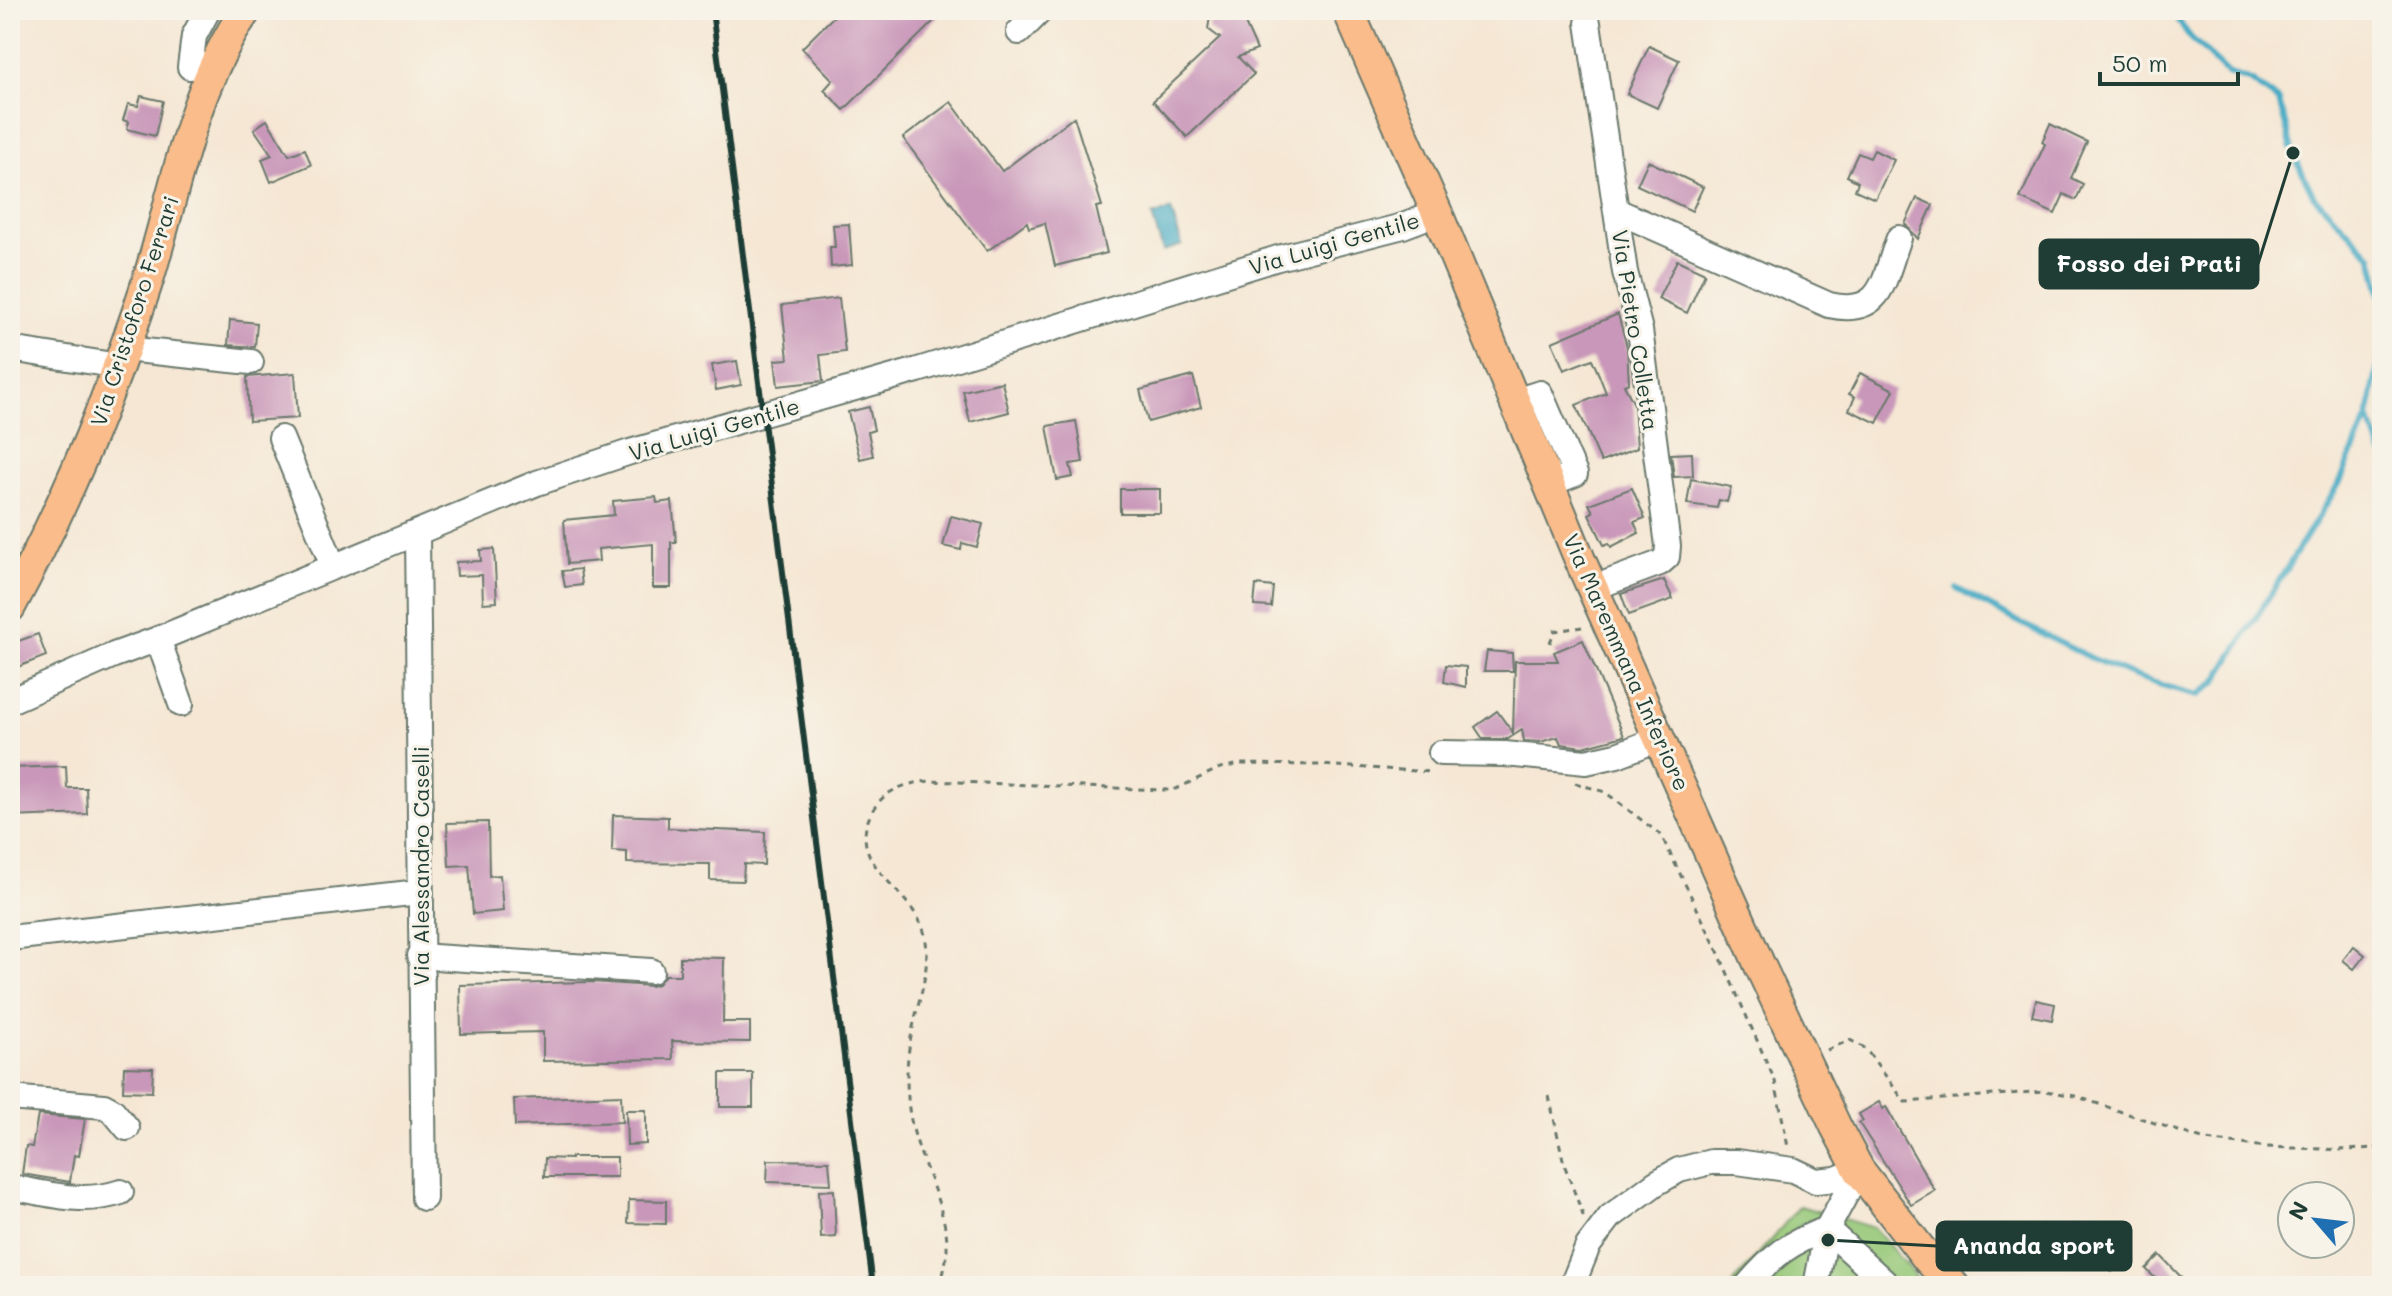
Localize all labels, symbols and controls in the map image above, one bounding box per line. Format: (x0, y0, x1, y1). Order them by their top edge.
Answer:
scale bar (2100, 36, 2238, 86)
text: 50 m (2112, 47, 2168, 78)
street label: Via Cristoforo Ferrari (83, 192, 185, 430)
street label: Via Luigi Gentile (1245, 205, 1423, 281)
street label: Via Pietro Colletta (1606, 228, 1666, 432)
callout: Fosso dei Prati (2040, 240, 2258, 288)
text: Fosso dei Prati (2056, 247, 2242, 278)
street label: Via Luigi Gentile (625, 391, 803, 467)
street label: Via Maremmana Inferiore (1557, 529, 1697, 795)
street label: Via Alessandro Caselli (406, 746, 435, 986)
north arrow (2276, 1180, 2356, 1260)
text: N (2281, 1196, 2315, 1225)
callout: Ananda sport (1937, 1222, 2131, 1270)
text: Ananda sport (1953, 1229, 2115, 1260)

